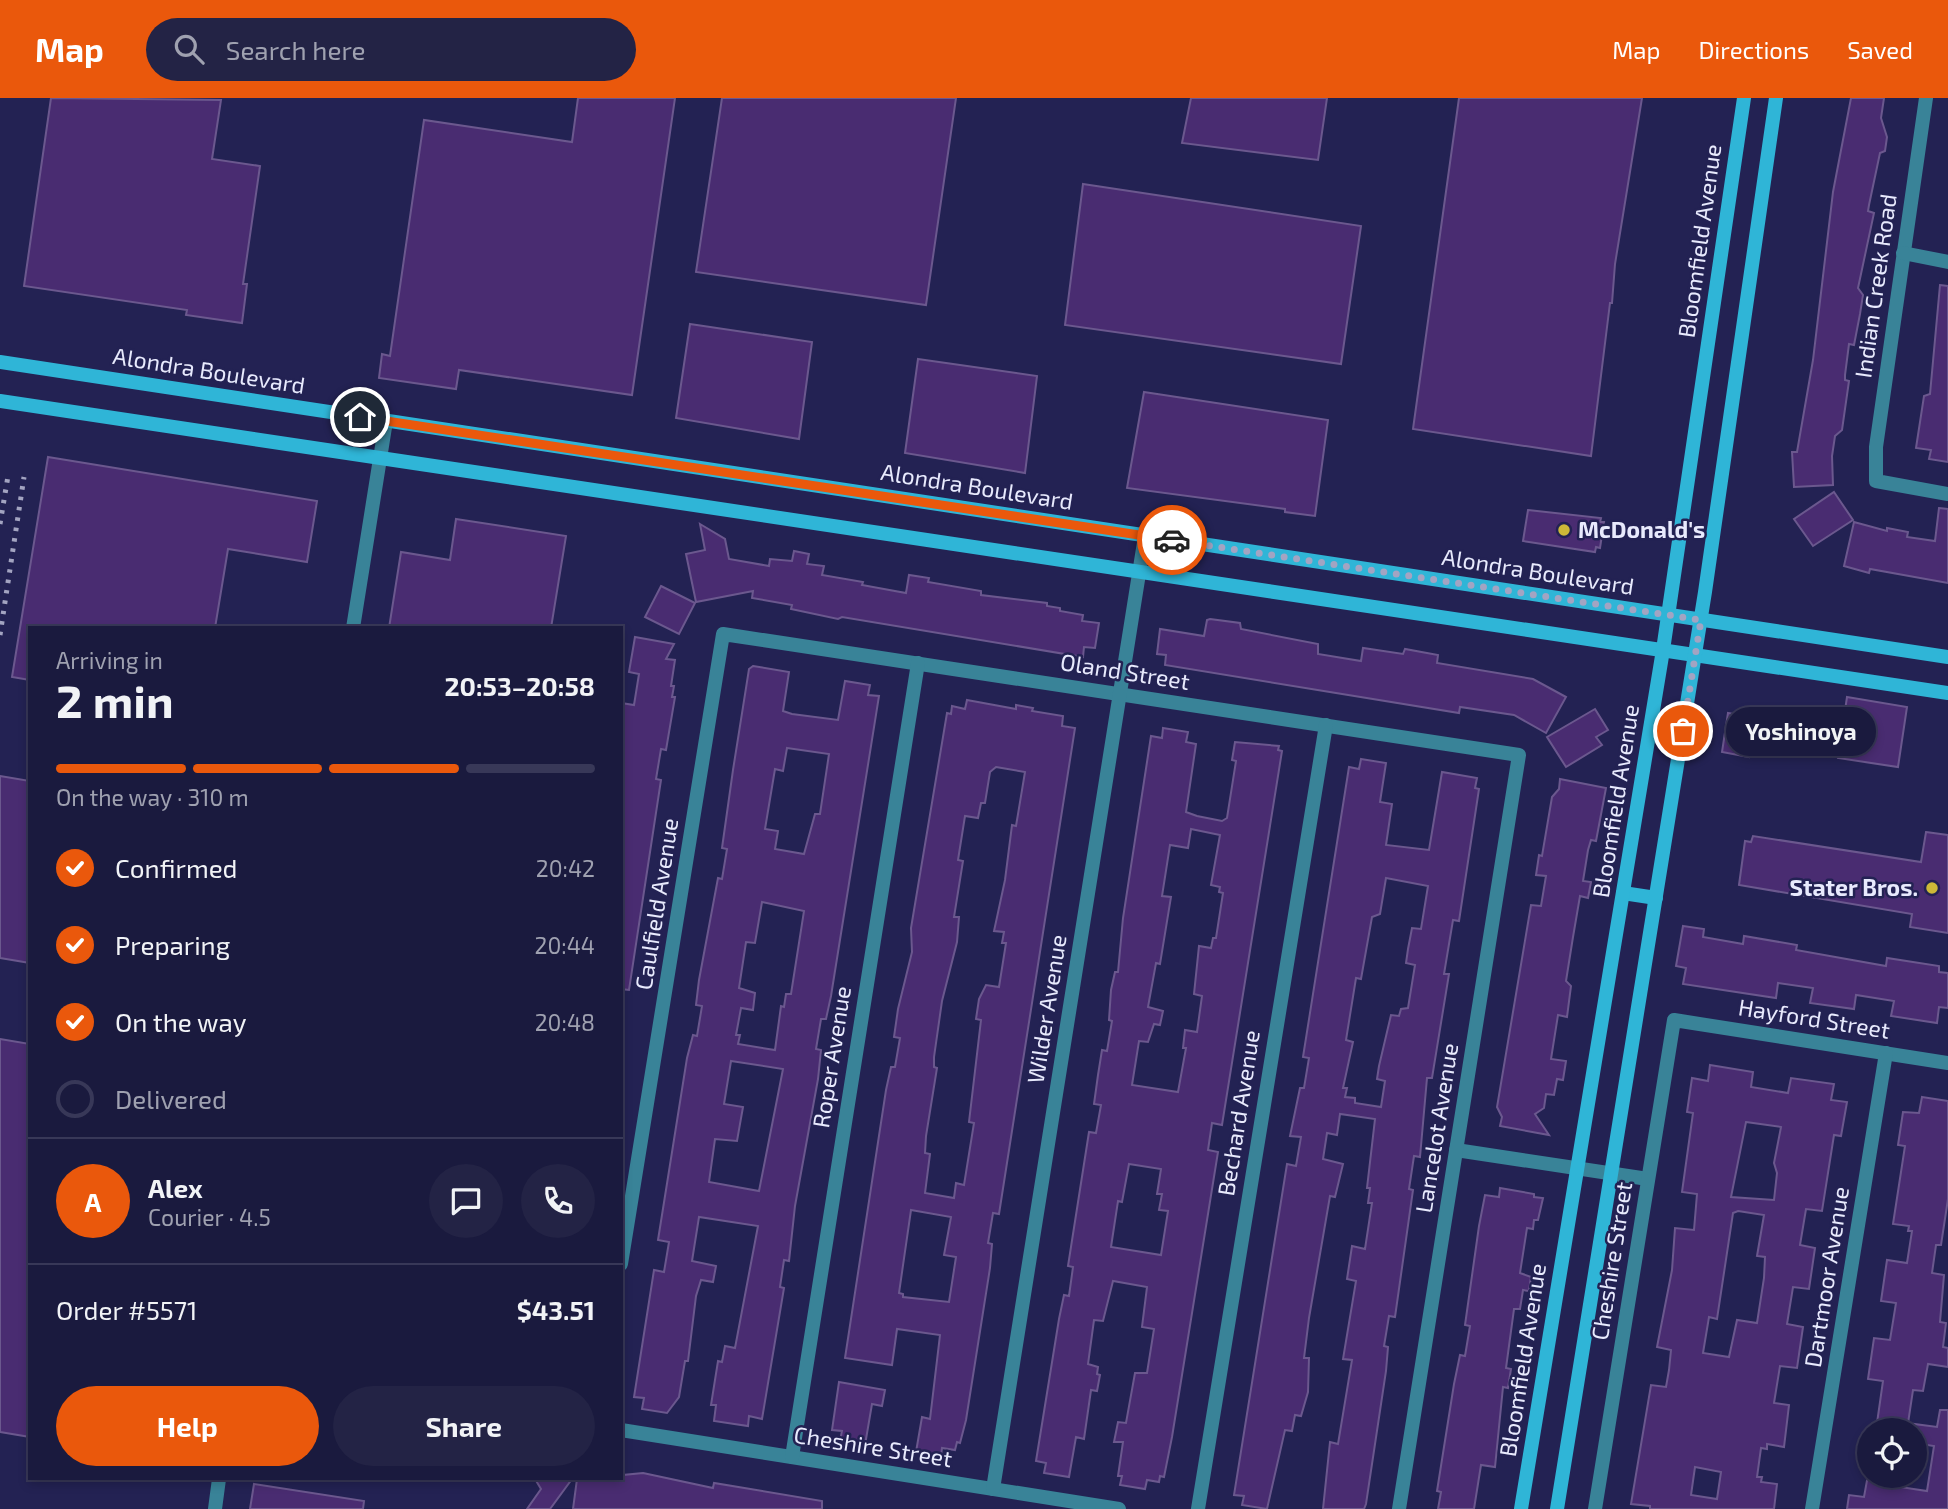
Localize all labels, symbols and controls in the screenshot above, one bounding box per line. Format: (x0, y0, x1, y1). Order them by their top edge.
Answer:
search box (146, 18, 636, 81)
text: Map (35, 29, 104, 69)
icon: search (170, 30, 208, 68)
text: Search here (226, 34, 365, 65)
text: Map (1612, 35, 1660, 64)
text: Directions (1698, 35, 1809, 64)
text: Saved (1847, 35, 1913, 64)
street label: Bloomfield Avenue (1672, 142, 1726, 340)
street label: Indian Creek Road (1848, 192, 1902, 380)
street label: Alondra Boulevard (111, 341, 307, 399)
pin (330, 387, 390, 447)
icon: home (341, 398, 379, 436)
street label: Alondra Boulevard (879, 457, 1075, 515)
courier (1137, 505, 1207, 575)
place label: McDonald's (1578, 515, 1705, 543)
icon: car (1153, 521, 1191, 559)
marker: McDonald's (1556, 522, 1572, 538)
street label: Alondra Boulevard (1440, 542, 1636, 600)
text: Arriving in (56, 646, 163, 674)
street label: Oland Street (1059, 647, 1192, 695)
text: 20:53–20:58 (444, 670, 595, 701)
text: 2 min (56, 672, 174, 727)
pin (1653, 701, 1713, 761)
street label: Bloomfield Avenue (1586, 702, 1644, 899)
callout: Yoshinoya (1725, 706, 1876, 756)
icon: bag (1664, 712, 1702, 750)
text: Yoshinoya (1745, 717, 1857, 745)
text: On the way · 310 m (56, 783, 249, 811)
street label: Caulfield Avenue (629, 816, 683, 992)
icon: check (56, 849, 94, 887)
text: Confirmed (115, 852, 238, 883)
text: 20:42 (536, 854, 595, 882)
place label: Stater Bros. (1790, 873, 1918, 901)
marker: Stater Bros. (1924, 880, 1940, 896)
icon: check (56, 926, 94, 964)
text: Preparing (115, 929, 230, 960)
text: 20:44 (534, 931, 595, 959)
street label: Wilder Avenue (1020, 932, 1072, 1085)
street label: Roper Avenue (806, 984, 856, 1130)
street label: Hayford Street (1736, 992, 1892, 1044)
icon: check (56, 1003, 94, 1041)
text: On the way (115, 1006, 246, 1037)
text: 20:48 (535, 1008, 595, 1036)
street label: Bechard Avenue (1211, 1028, 1265, 1198)
street label: Lancelot Avenue (1409, 1041, 1463, 1215)
text: Delivered (115, 1083, 227, 1114)
button: chat (429, 1164, 503, 1238)
button: phone (521, 1164, 595, 1238)
text: Alex (148, 1172, 203, 1203)
street label: Cheshire Street (1585, 1179, 1637, 1342)
street label: Dartmoor Avenue (1798, 1184, 1854, 1369)
text: A (85, 1186, 101, 1217)
text: Courier · 4.5 (148, 1203, 271, 1231)
street label: Bloomfield Avenue (1493, 1261, 1551, 1458)
text: Order #5571 (56, 1294, 197, 1325)
text: $43.51 (517, 1294, 595, 1325)
button: Help (56, 1386, 319, 1466)
button: Share (333, 1386, 595, 1466)
map controls (1857, 1418, 1927, 1488)
button: locate (1857, 1418, 1927, 1488)
street label: Cheshire Street (792, 1420, 955, 1472)

